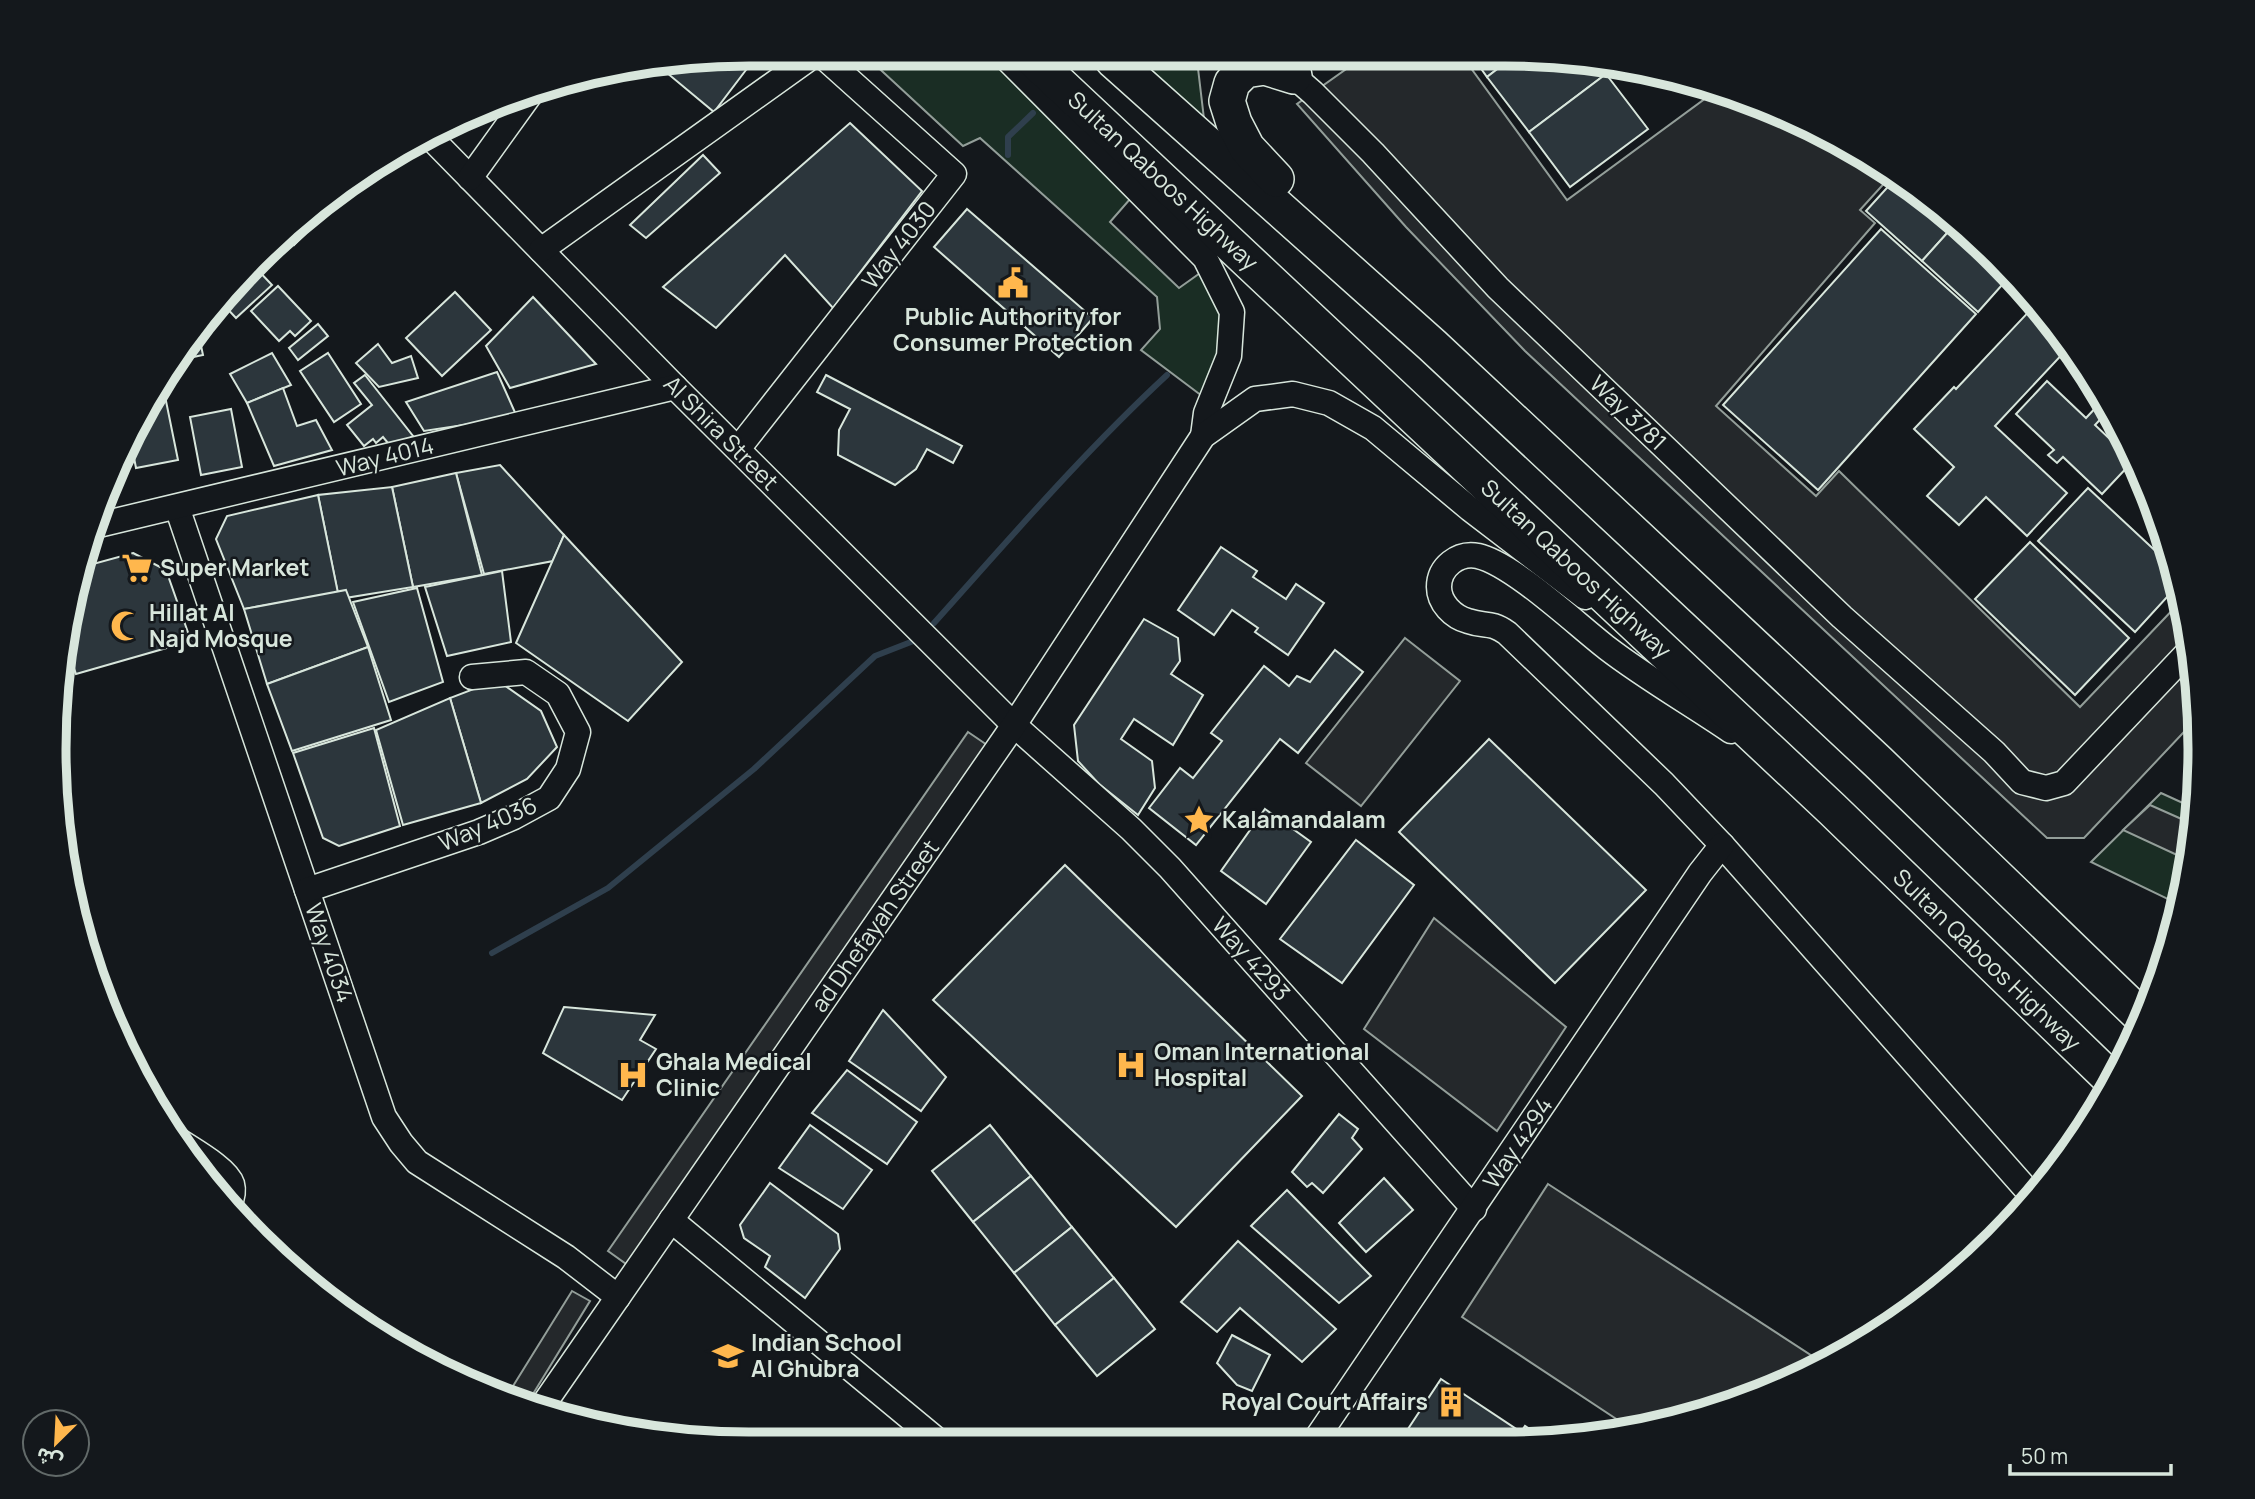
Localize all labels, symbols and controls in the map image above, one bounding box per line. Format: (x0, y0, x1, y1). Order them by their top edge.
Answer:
street label: Sultan Qaboos Highway (1061, 83, 1266, 277)
street label: Way 4030 (854, 194, 943, 295)
public building icon: Public Authority for Consumer Protection (996, 266, 1030, 300)
place label: Public Authority for Consumer Protection (893, 300, 1133, 358)
street label: Way 3781 (1583, 367, 1674, 457)
street label: Al Shira Street (657, 368, 786, 497)
street label: Way 4014 (333, 428, 437, 484)
street label: Sultan Qaboos Highway (1474, 471, 1679, 665)
supermarket icon: Super Market (120, 551, 154, 585)
place label: Super Market (160, 551, 309, 583)
place label: Hillat Al Najd Mosque (149, 596, 293, 654)
mosque icon: Hillat Al Najd Mosque (109, 609, 143, 643)
street label: Way 4036 (434, 788, 542, 858)
place icon: Kalamandalam (1182, 803, 1216, 837)
place label: Kalamandalam (1222, 803, 1386, 835)
street label: ad Dhefayah Street (803, 833, 946, 1018)
street label: Sultan Qaboos Highway (1887, 861, 2089, 1058)
street label: Way 4034 (298, 899, 362, 1007)
street label: Way 4293 (1205, 909, 1298, 1007)
place label: Oman International Hospital (1154, 1035, 1370, 1093)
place label: Ghala Medical Clinic (656, 1045, 812, 1103)
hospital icon: Oman International Hospital (1114, 1048, 1148, 1082)
hospital icon: Ghala Medical Clinic (616, 1058, 650, 1092)
street label: Way 4294 (1475, 1090, 1559, 1194)
place label: Indian School Al Ghubra (751, 1326, 902, 1384)
school or university icon: Indian School Al Ghubra (711, 1339, 745, 1373)
place label: Royal Court Affairs (1221, 1385, 1428, 1417)
building icon: Royal Court Affairs (1434, 1385, 1468, 1419)
north arrow (21, 1408, 91, 1478)
scale bar (2010, 1432, 2171, 1476)
text: ش (32, 1441, 66, 1476)
text: 50 m (2021, 1442, 2068, 1470)

